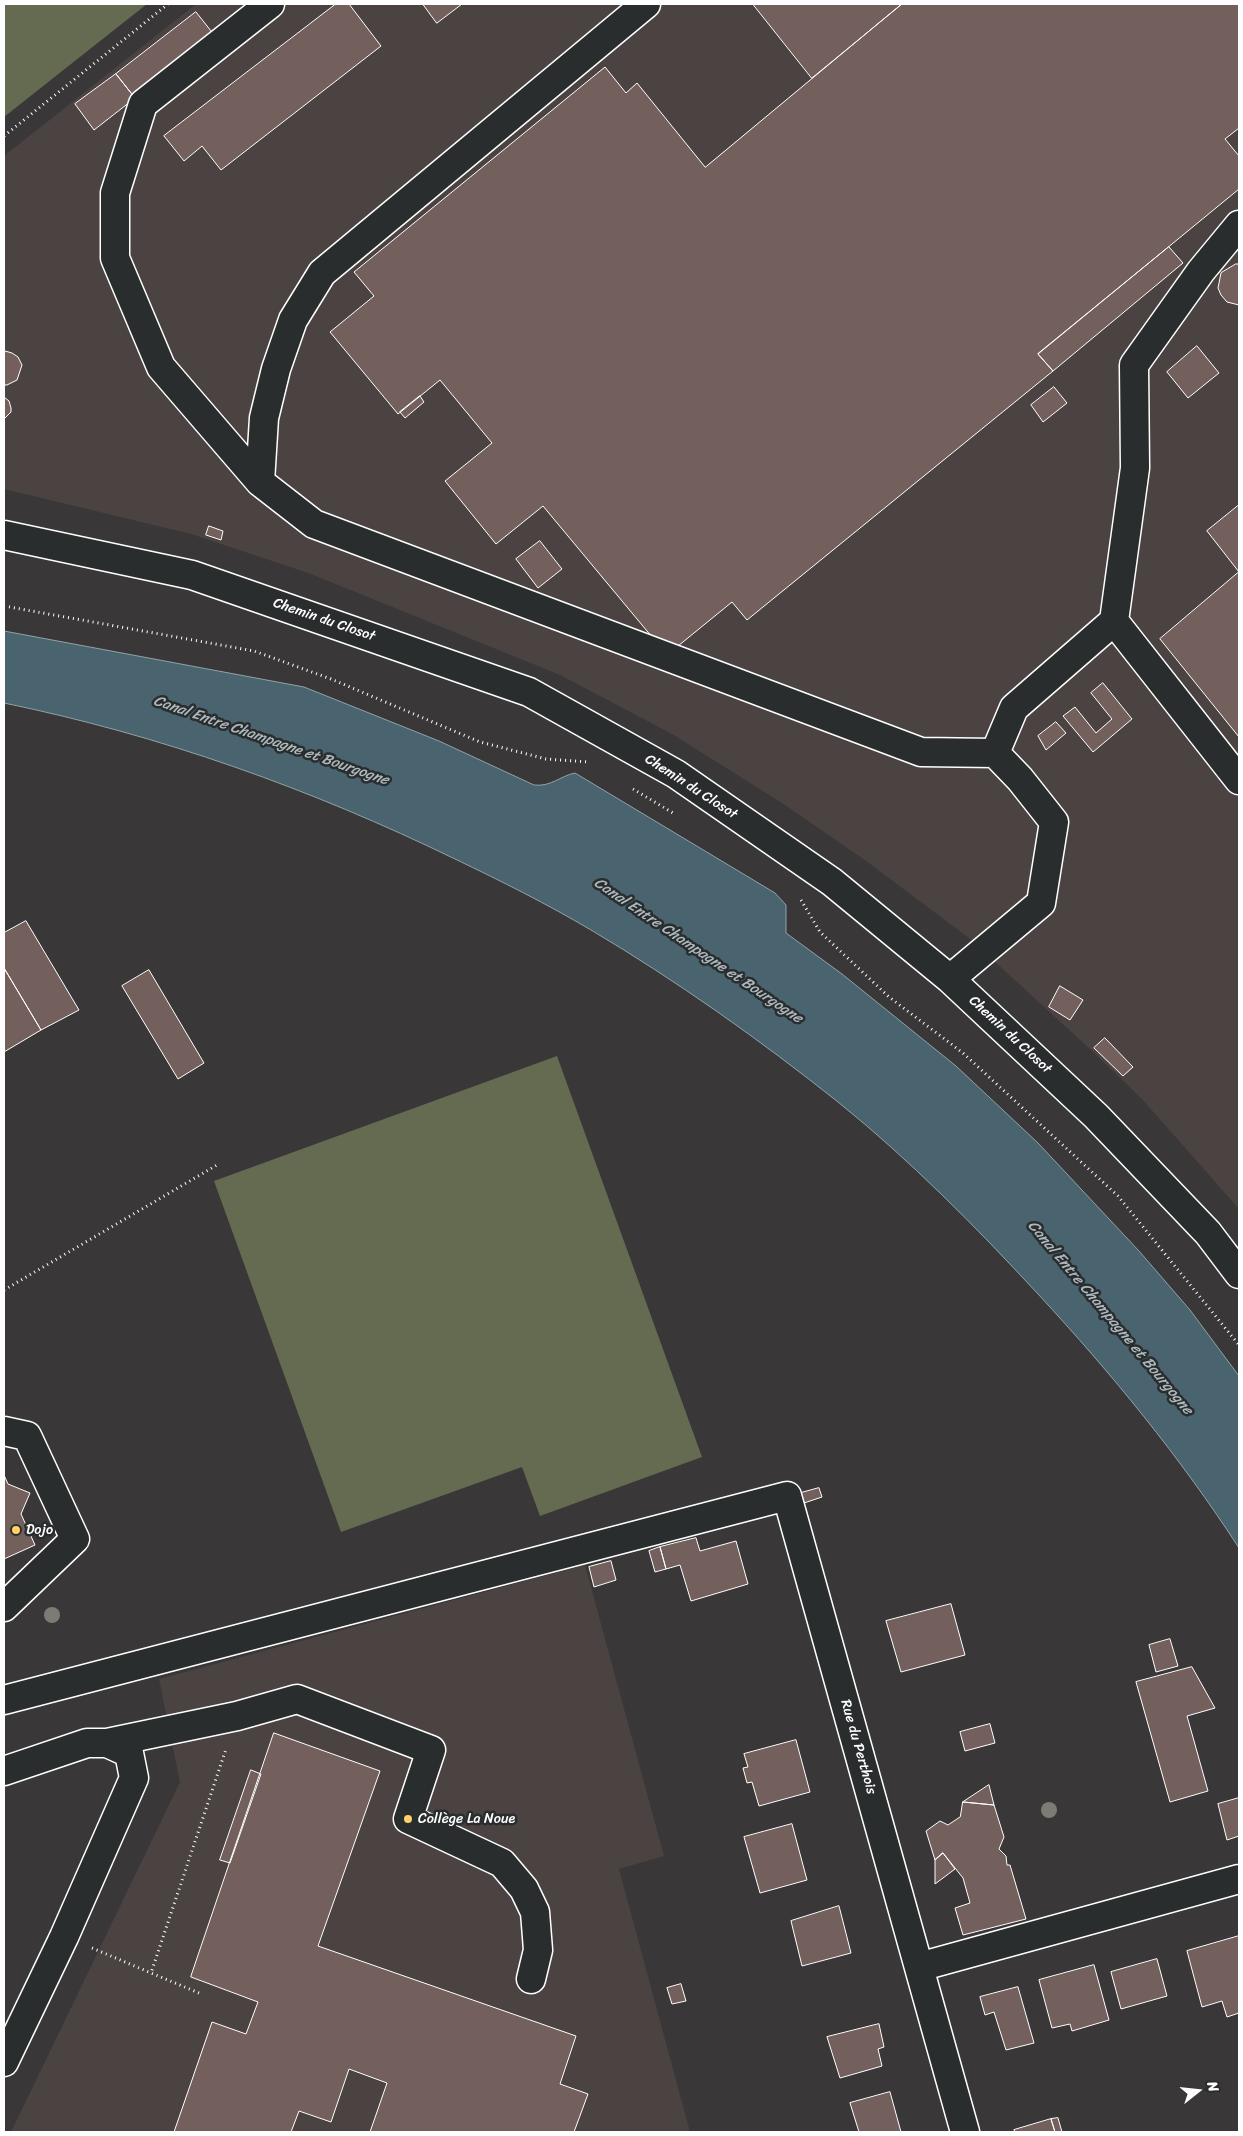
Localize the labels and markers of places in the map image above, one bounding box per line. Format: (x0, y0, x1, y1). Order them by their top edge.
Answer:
place label: Dojo (26, 1522, 53, 1538)
marker: Dojo (10, 1524, 22, 1536)
place label: Collège La Noue (418, 1811, 515, 1827)
marker: Collège La Noue (402, 1813, 414, 1825)

